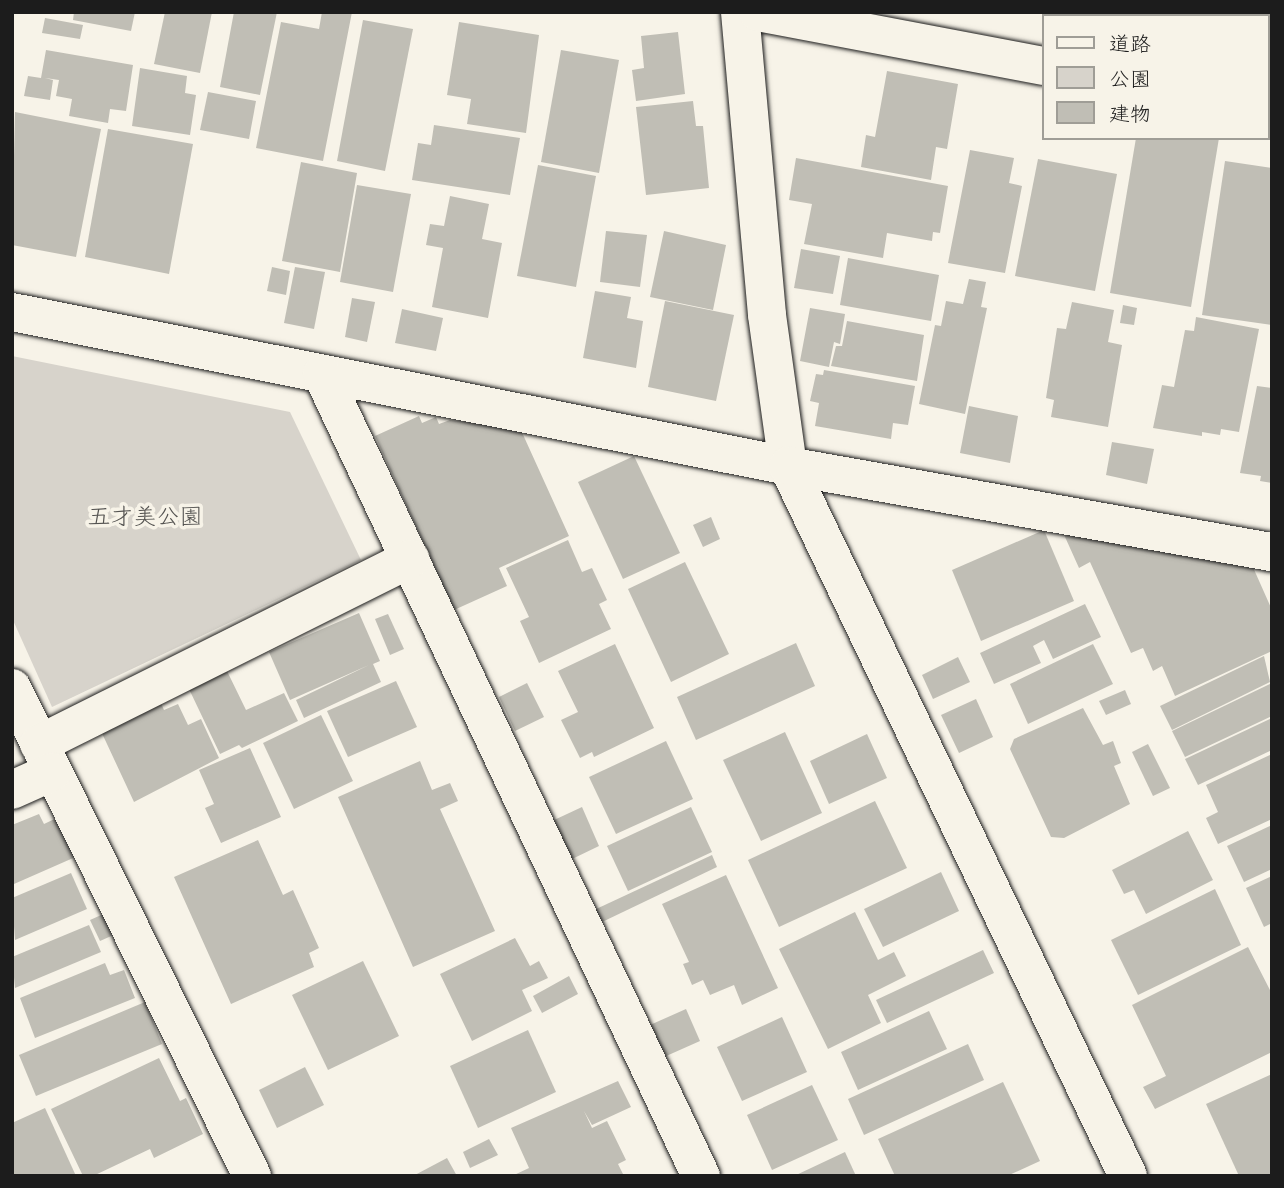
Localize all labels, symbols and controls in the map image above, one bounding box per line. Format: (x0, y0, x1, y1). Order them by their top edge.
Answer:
legend (1042, 14, 1270, 140)
text: 道路 (1109, 30, 1151, 59)
text: 公園 (1109, 65, 1151, 94)
text: 建物 (1109, 100, 1151, 129)
park label: 五才美公園 (88, 503, 202, 531)

